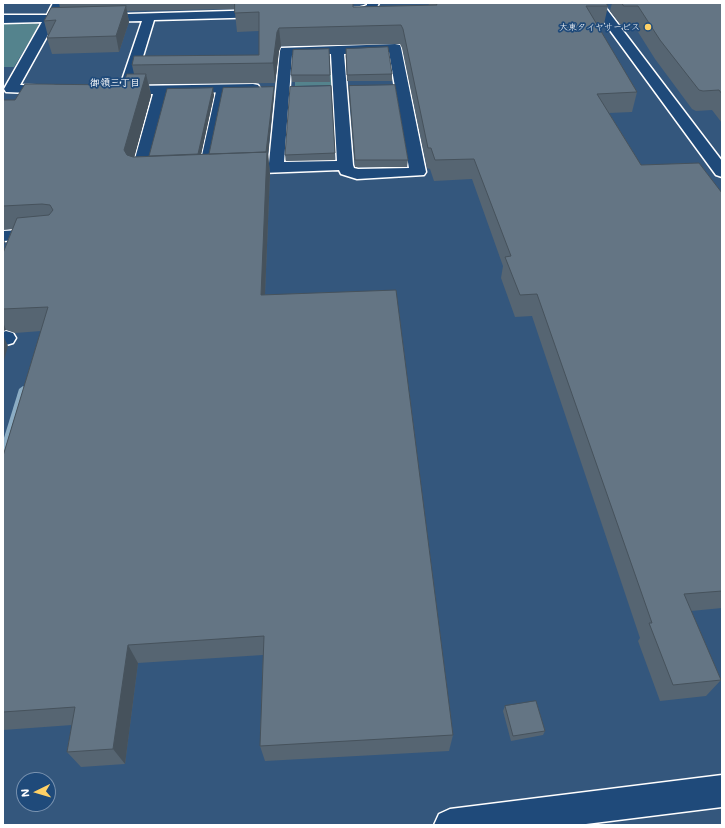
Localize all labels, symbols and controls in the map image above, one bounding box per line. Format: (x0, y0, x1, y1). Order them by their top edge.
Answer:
place label: 大東タイヤサービス (559, 22, 640, 32)
marker: 大東タイヤサービス (643, 22, 653, 32)
district label: 御領三丁目 (90, 77, 140, 89)
north arrow (16, 772, 56, 812)
text: N (17, 788, 32, 798)

